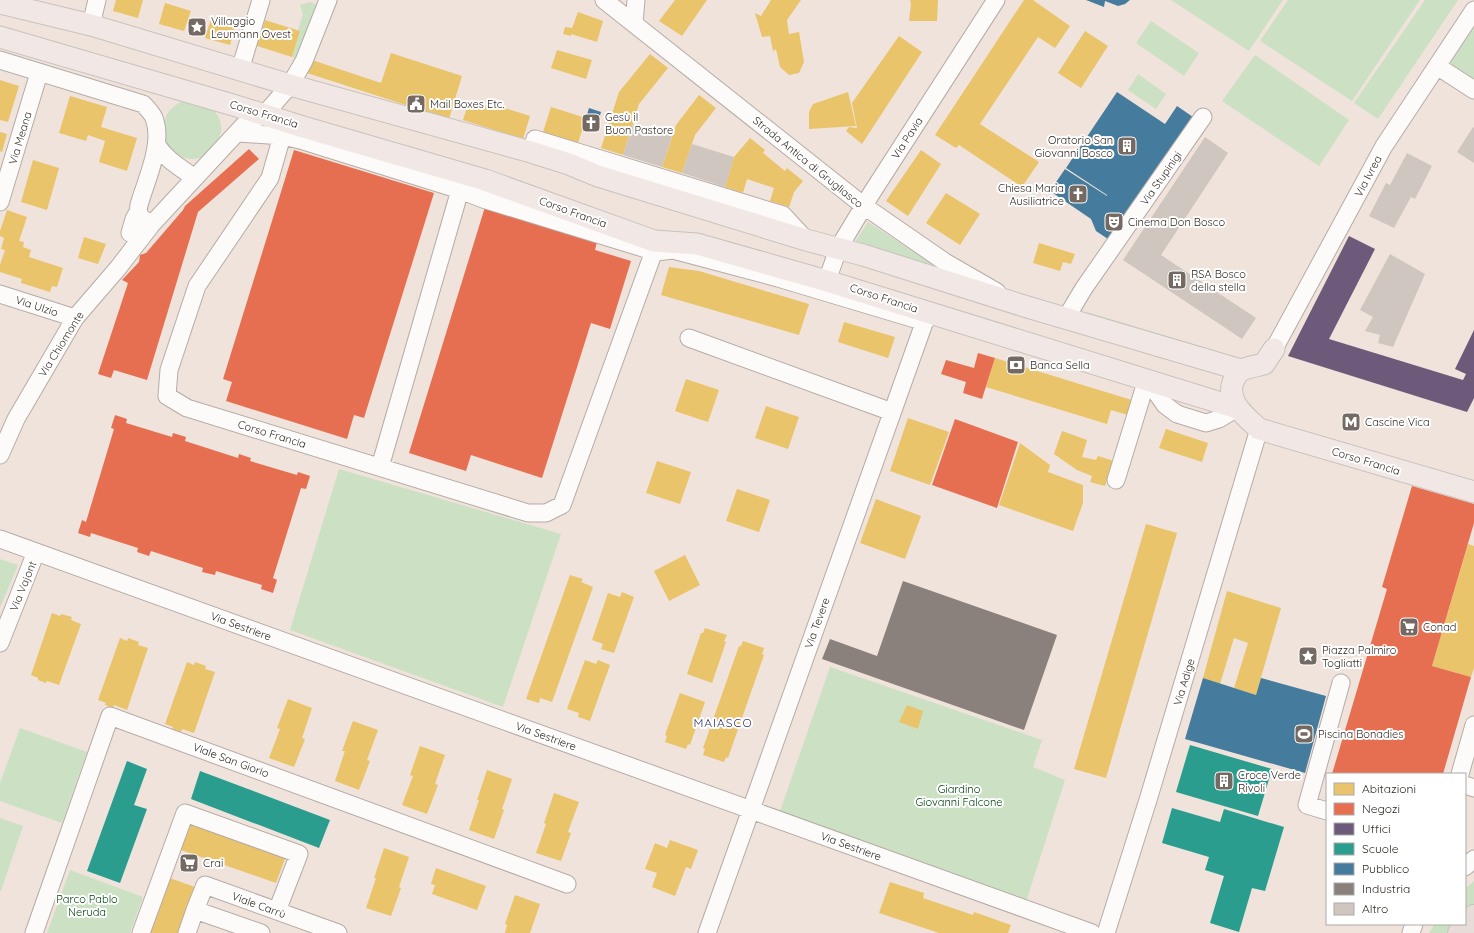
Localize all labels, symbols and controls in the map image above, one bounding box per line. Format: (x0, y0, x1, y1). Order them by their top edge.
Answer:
place label: Villaggio Leumann Ovest (211, 14, 291, 41)
place icon: Villaggio Leumann Ovest (186, 16, 208, 38)
public building icon: Mail Boxes Etc. (405, 93, 427, 115)
street label: Corso Francia (228, 97, 300, 131)
place label: Mail Boxes Etc. (430, 97, 505, 111)
street label: Via Meana (5, 110, 35, 166)
place label: Gesù il Buon Pastore (605, 110, 673, 137)
church icon: Gesù il Buon Pastore (580, 112, 602, 134)
street label: Strada Antica di Grugliasco (750, 113, 866, 211)
street label: Via Pavia (888, 114, 926, 162)
place label: Oratorio San Giovanni Bosco (1035, 133, 1113, 160)
building icon: Oratorio San Giovanni Bosco (1116, 135, 1138, 157)
street label: Via Stupinigi (1137, 148, 1185, 208)
street label: Via Ivrea (1351, 153, 1385, 199)
place label: Chiesa Maria Ausiliatrice (998, 181, 1064, 208)
church icon: Chiesa Maria Ausiliatrice (1067, 183, 1089, 205)
street label: Corso Francia (537, 193, 609, 231)
theatre icon: Cinema Don Bosco (1103, 211, 1125, 233)
place label: Cinema Don Bosco (1128, 215, 1225, 229)
place label: RSA Bosco della stella (1191, 267, 1246, 294)
building icon: RSA Bosco della stella (1166, 269, 1188, 291)
street label: Corso Francia (848, 280, 920, 316)
street label: Via Ulzio (14, 293, 60, 320)
street label: Via Chiomonte (35, 309, 87, 379)
bank icon: Banca Sella (1005, 354, 1027, 376)
place label: Banca Sella (1030, 358, 1090, 372)
metro station icon: Cascine Vica (1340, 411, 1362, 433)
place label: Cascine Vica (1365, 415, 1430, 429)
street label: Corso Francia (236, 417, 308, 451)
street label: Corso Francia (1330, 444, 1402, 478)
street label: Via Vajont (7, 559, 39, 613)
street label: Via Tevere (801, 596, 833, 650)
street label: Via Sestriere (209, 609, 273, 643)
supermarket icon: Conad (1398, 616, 1420, 638)
place label: Conad (1423, 620, 1457, 634)
place label: Piazza Palmiro Togliatti (1322, 643, 1397, 670)
place icon: Piazza Palmiro Togliatti (1297, 645, 1319, 667)
street label: Via Adige (1170, 657, 1198, 707)
district label: MAIASCO (693, 715, 753, 730)
street label: Via Sestriere (514, 719, 578, 753)
sports icon: Piscina Bonadies (1293, 723, 1315, 745)
place label: Piscina Bonadies (1318, 727, 1403, 741)
street label: Viale San Giorio (191, 740, 271, 780)
place label: Croce Verde Rivoli (1238, 768, 1301, 795)
building icon: Croce Verde Rivoli (1213, 770, 1235, 792)
legend (1326, 773, 1466, 925)
text: Abitazioni (1362, 781, 1416, 796)
park label: Giardino Giovanni Falcone (915, 782, 1003, 809)
text: Negozi (1362, 801, 1400, 816)
text: Uffici (1362, 821, 1391, 836)
street label: Via Sestriere (819, 829, 883, 863)
text: Scuole (1362, 841, 1399, 856)
supermarket icon: Crai (178, 852, 200, 874)
place label: Crai (203, 856, 223, 870)
text: Pubblico (1362, 861, 1409, 876)
text: Industria (1362, 881, 1410, 896)
street label: Viale Carrù (230, 889, 288, 921)
park label: Parco Pablo Neruda (56, 892, 118, 919)
text: Altro (1362, 901, 1388, 916)

